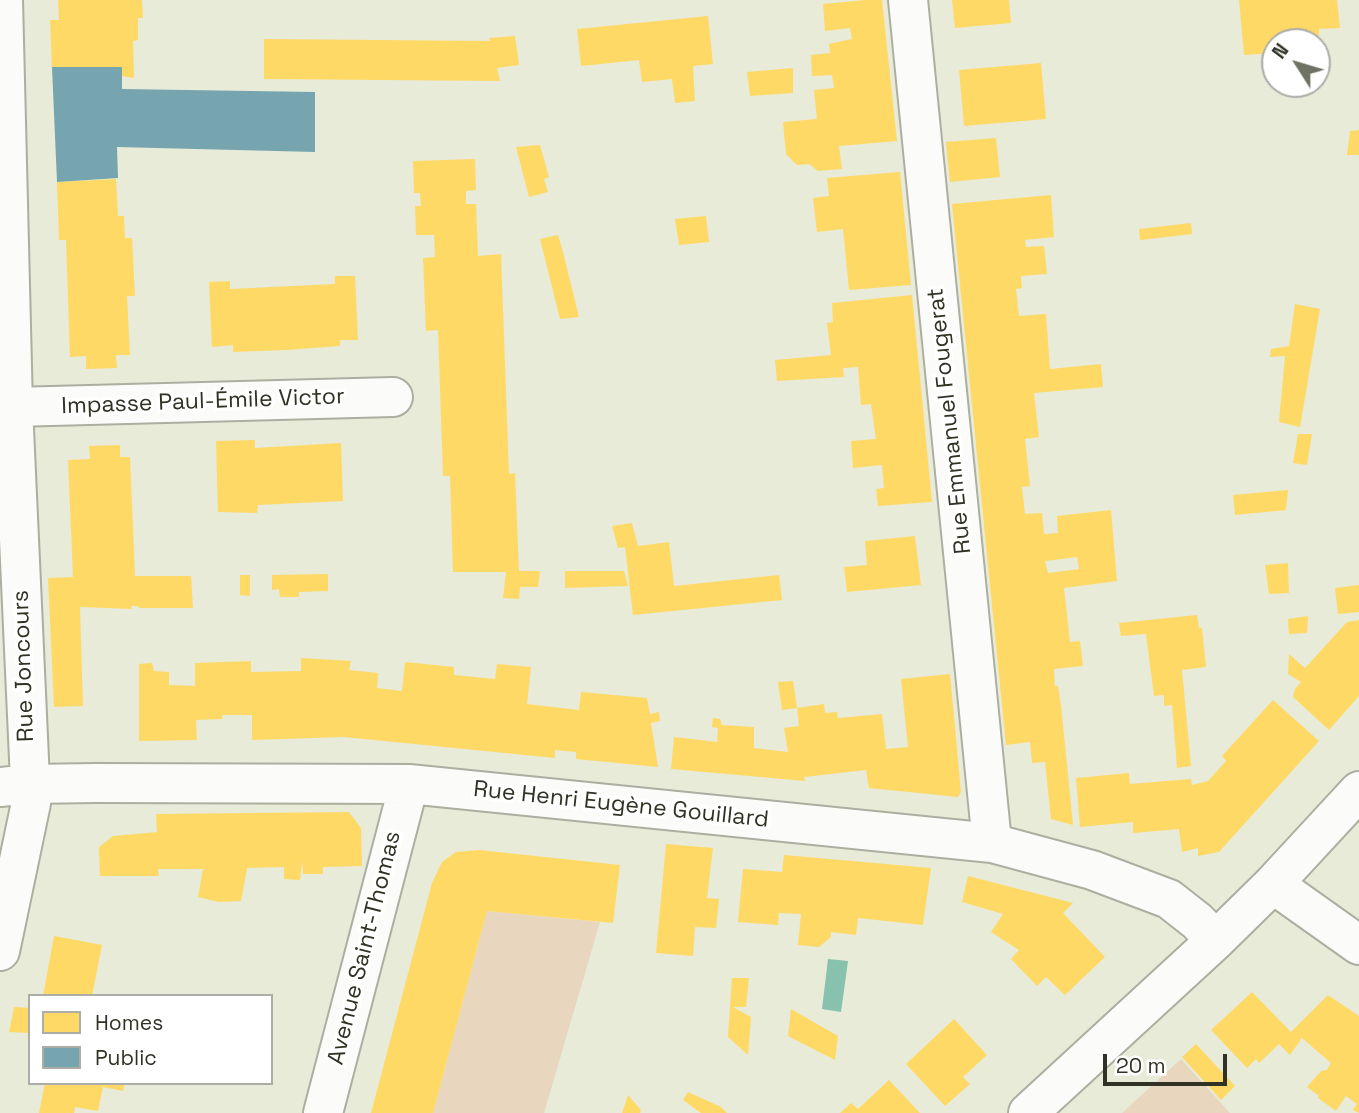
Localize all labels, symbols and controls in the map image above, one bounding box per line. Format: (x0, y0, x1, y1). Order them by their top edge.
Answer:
north arrow (1261, 28, 1331, 98)
text: N (1267, 39, 1294, 64)
street label: Rue Emmanuel Fougerat (922, 287, 978, 555)
street label: Impasse Paul-Émile Victor (61, 383, 345, 421)
street label: Rue Joncours (8, 590, 40, 742)
street label: Rue Henri Eugène Gouillard (472, 776, 770, 834)
street label: Avenue Saint-Thomas (323, 828, 407, 1068)
legend (28, 994, 273, 1085)
text: Homes (95, 1009, 163, 1036)
scale bar (1107, 1040, 1231, 1084)
text: Public (95, 1044, 157, 1071)
text: 20 m (1116, 1052, 1166, 1079)

